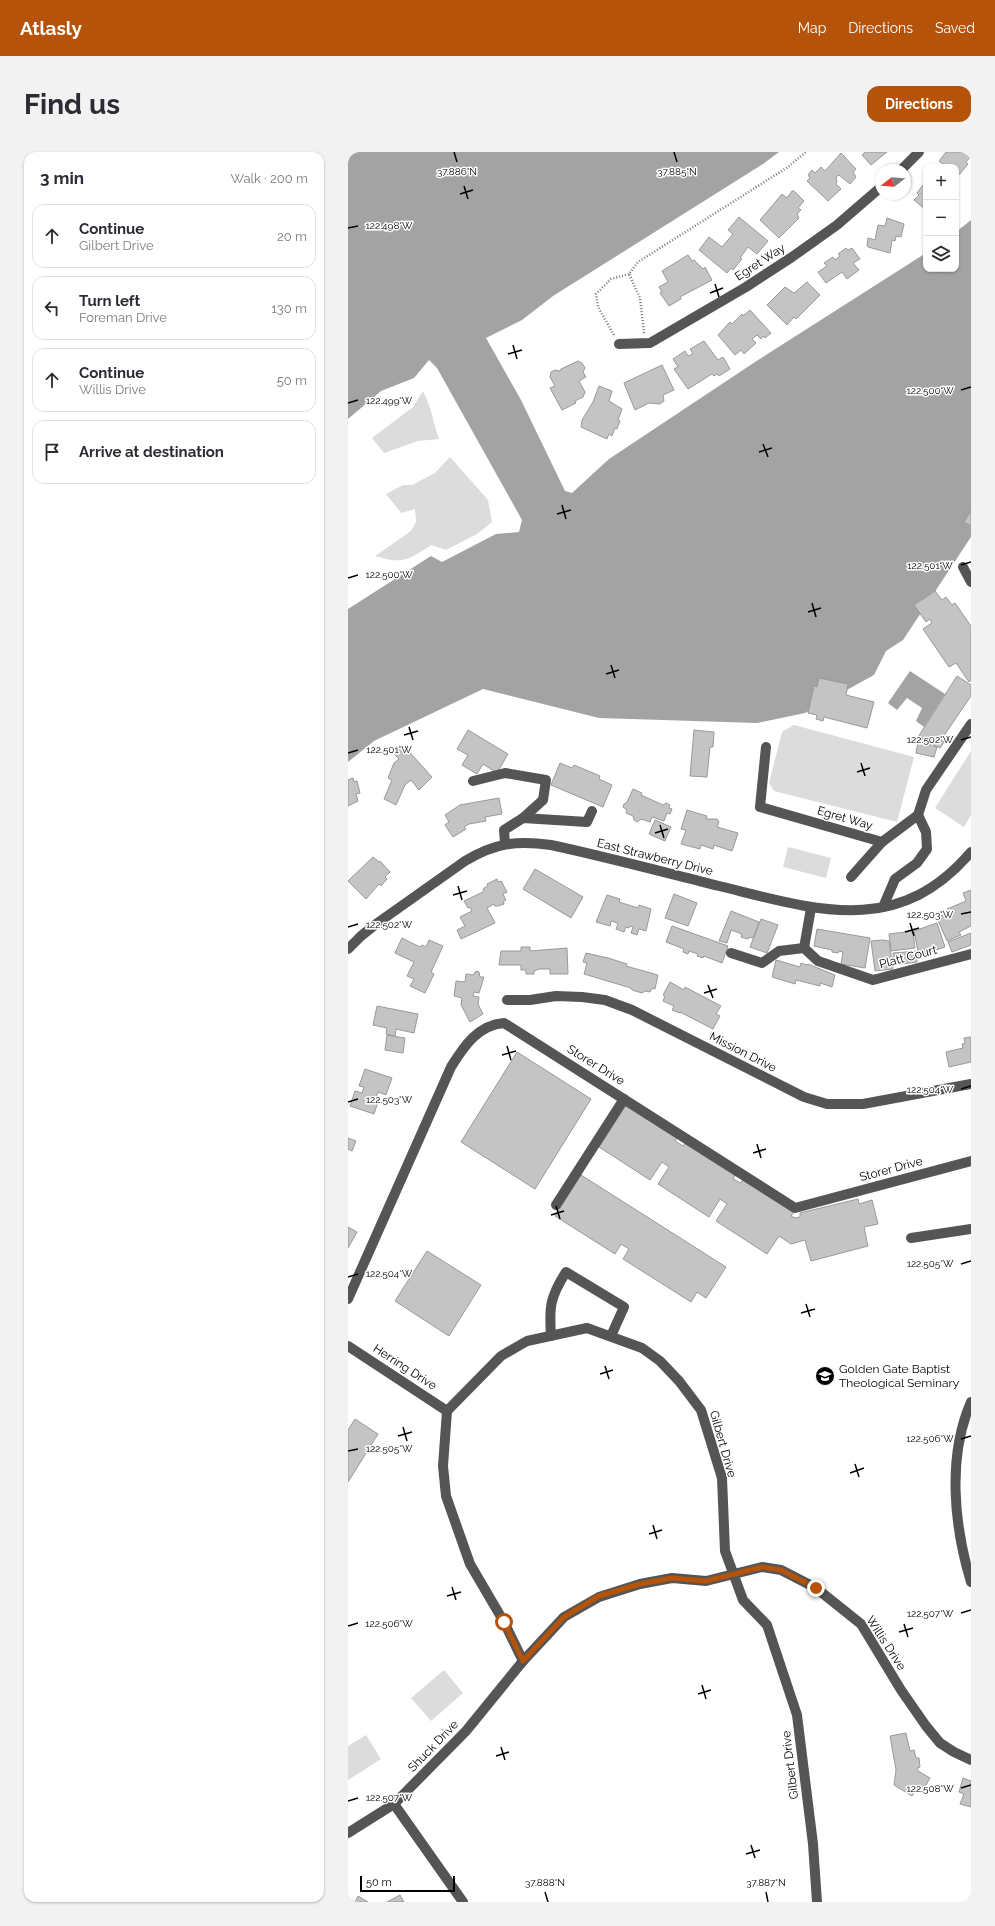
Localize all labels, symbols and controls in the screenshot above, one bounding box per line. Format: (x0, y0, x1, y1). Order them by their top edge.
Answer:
text: Atlasly (20, 17, 82, 39)
text: Map (798, 20, 826, 36)
text: Directions (848, 20, 913, 36)
text: Saved (935, 20, 975, 36)
button: Directions (867, 86, 971, 122)
text: Find us (24, 88, 120, 121)
north arrow (875, 164, 911, 200)
map controls (923, 164, 959, 272)
button: + (923, 164, 959, 200)
text: 37.886°N (437, 166, 477, 177)
text: 37.885°N (657, 166, 697, 177)
text: 3 min (40, 168, 84, 188)
text: Walk · 200 m (231, 171, 308, 186)
button: − (923, 200, 959, 236)
text: Continue (79, 220, 144, 238)
text: 122.498°W (366, 220, 413, 231)
icon: ahead (41, 225, 63, 247)
text: 20 m (277, 229, 307, 244)
button: layers (923, 236, 959, 272)
text: Gilbert Drive (79, 238, 154, 253)
street label: Egret Way (732, 240, 788, 283)
text: Turn left (79, 292, 140, 310)
icon: left (41, 297, 63, 319)
text: 130 m (271, 301, 307, 316)
text: Foreman Drive (79, 310, 167, 325)
text: Continue (79, 364, 144, 382)
icon: ahead (41, 369, 63, 391)
text: 50 m (277, 373, 307, 388)
text: Willis Drive (79, 382, 146, 397)
text: 122.500°W (906, 385, 954, 396)
text: 122.499°W (366, 395, 413, 406)
icon: arrive (41, 441, 63, 463)
text: Arrive at destination (79, 443, 224, 461)
text: 122.501°W (907, 560, 953, 571)
text: 122.500°W (365, 569, 413, 580)
text: 122.502°W (907, 734, 954, 745)
text: 122.501°W (366, 744, 412, 755)
street label: Egret Way (816, 803, 875, 833)
street label: East Strawberry Drive (596, 836, 714, 878)
text: 122.503°W (907, 909, 954, 920)
text: 122.502°W (366, 919, 413, 930)
street label: Platt Court (878, 943, 938, 971)
street label: Mission Drive (707, 1029, 779, 1075)
street label: Storer Drive (565, 1042, 627, 1088)
text: 122.504°W (907, 1084, 954, 1095)
text: 122.503°W (366, 1094, 413, 1105)
street label: Storer Drive (858, 1154, 924, 1184)
text: 122.505°W (907, 1258, 954, 1269)
text: 122.504°W (366, 1268, 413, 1279)
street label: Herring Drive (371, 1341, 439, 1393)
place label: Golden Gate Baptist Theological Seminary (839, 1362, 960, 1390)
school or university icon: Golden Gate Baptist Theological Seminary (814, 1365, 836, 1387)
street label: Gilbert Drive (707, 1409, 739, 1479)
text: 122.506°W (906, 1433, 954, 1444)
text: 122.505°W (366, 1443, 413, 1454)
route end (807, 1579, 825, 1597)
text: 122.507°W (907, 1608, 954, 1619)
route start (495, 1613, 513, 1631)
street label: Willis Drive (863, 1613, 909, 1673)
text: 122.506°W (365, 1618, 413, 1629)
street label: Shuck Drive (405, 1717, 461, 1775)
street label: Gilbert Drive (779, 1730, 801, 1800)
text: 122.508°W (906, 1783, 954, 1794)
text: 122.507°W (366, 1792, 413, 1803)
scale bar (360, 1874, 455, 1893)
text: 50 m (366, 1876, 392, 1889)
text: 37.888°N (525, 1877, 565, 1888)
text: 37.887°N (746, 1877, 786, 1888)

